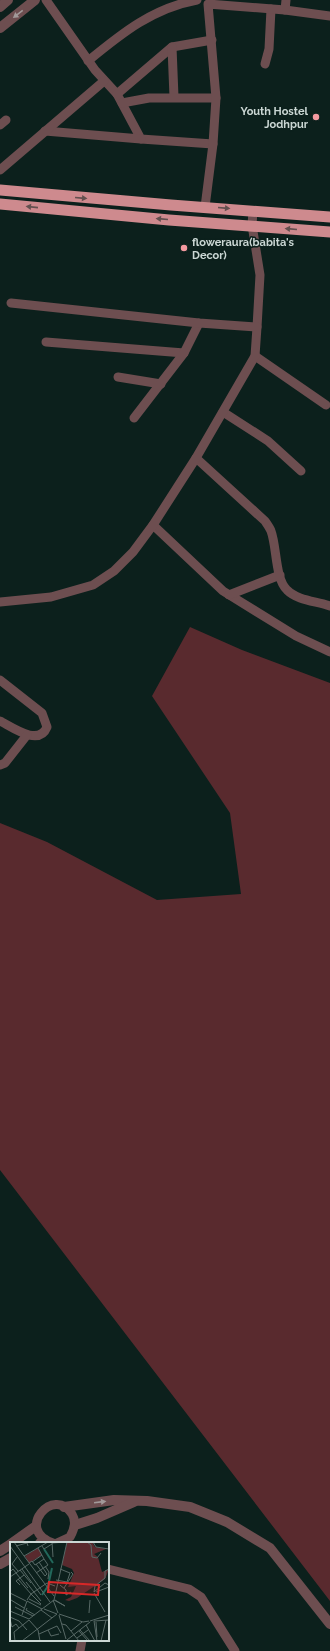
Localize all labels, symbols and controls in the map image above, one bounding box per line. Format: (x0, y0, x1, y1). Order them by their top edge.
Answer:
one-way arrow (12, 10, 23, 18)
place label: Youth Hostel Jodhpur (240, 105, 309, 131)
marker: Youth Hostel Jodhpur (311, 112, 321, 122)
one-way arrow (75, 194, 87, 201)
one-way arrow (26, 204, 38, 210)
one-way arrow (218, 205, 230, 212)
one-way arrow (155, 216, 168, 222)
one-way arrow (285, 225, 297, 232)
place label: floweraura(babita's Decor) (192, 236, 294, 262)
marker: floweraura(babita's Decor) (179, 243, 189, 253)
one-way arrow (94, 1499, 106, 1505)
inset map (10, 1542, 109, 1641)

